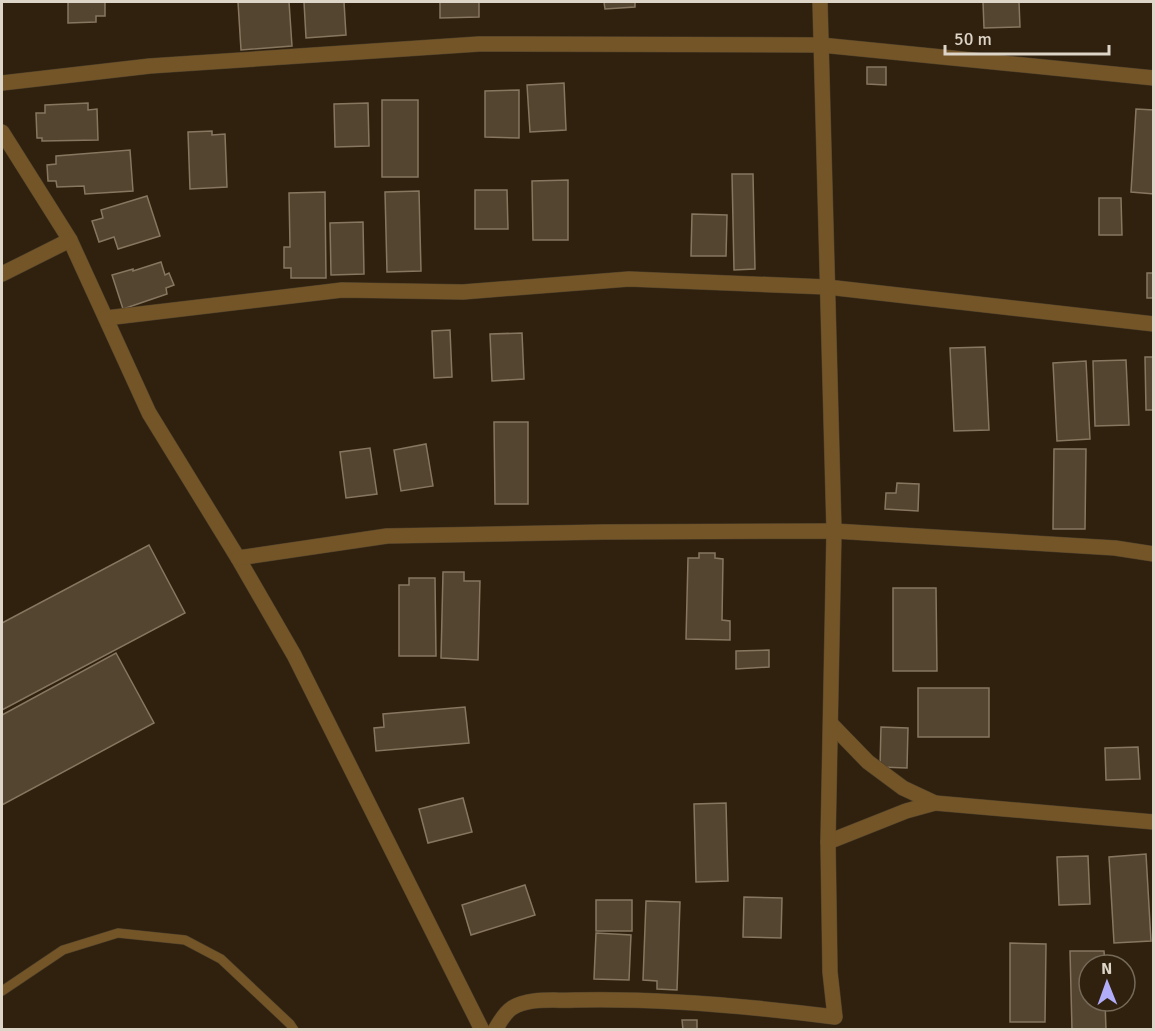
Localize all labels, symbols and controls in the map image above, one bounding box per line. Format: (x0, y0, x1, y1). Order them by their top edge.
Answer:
scale bar (945, 18, 1108, 56)
text: 50 m (954, 28, 992, 50)
north arrow (1077, 953, 1137, 1013)
text: N (1101, 959, 1112, 979)

